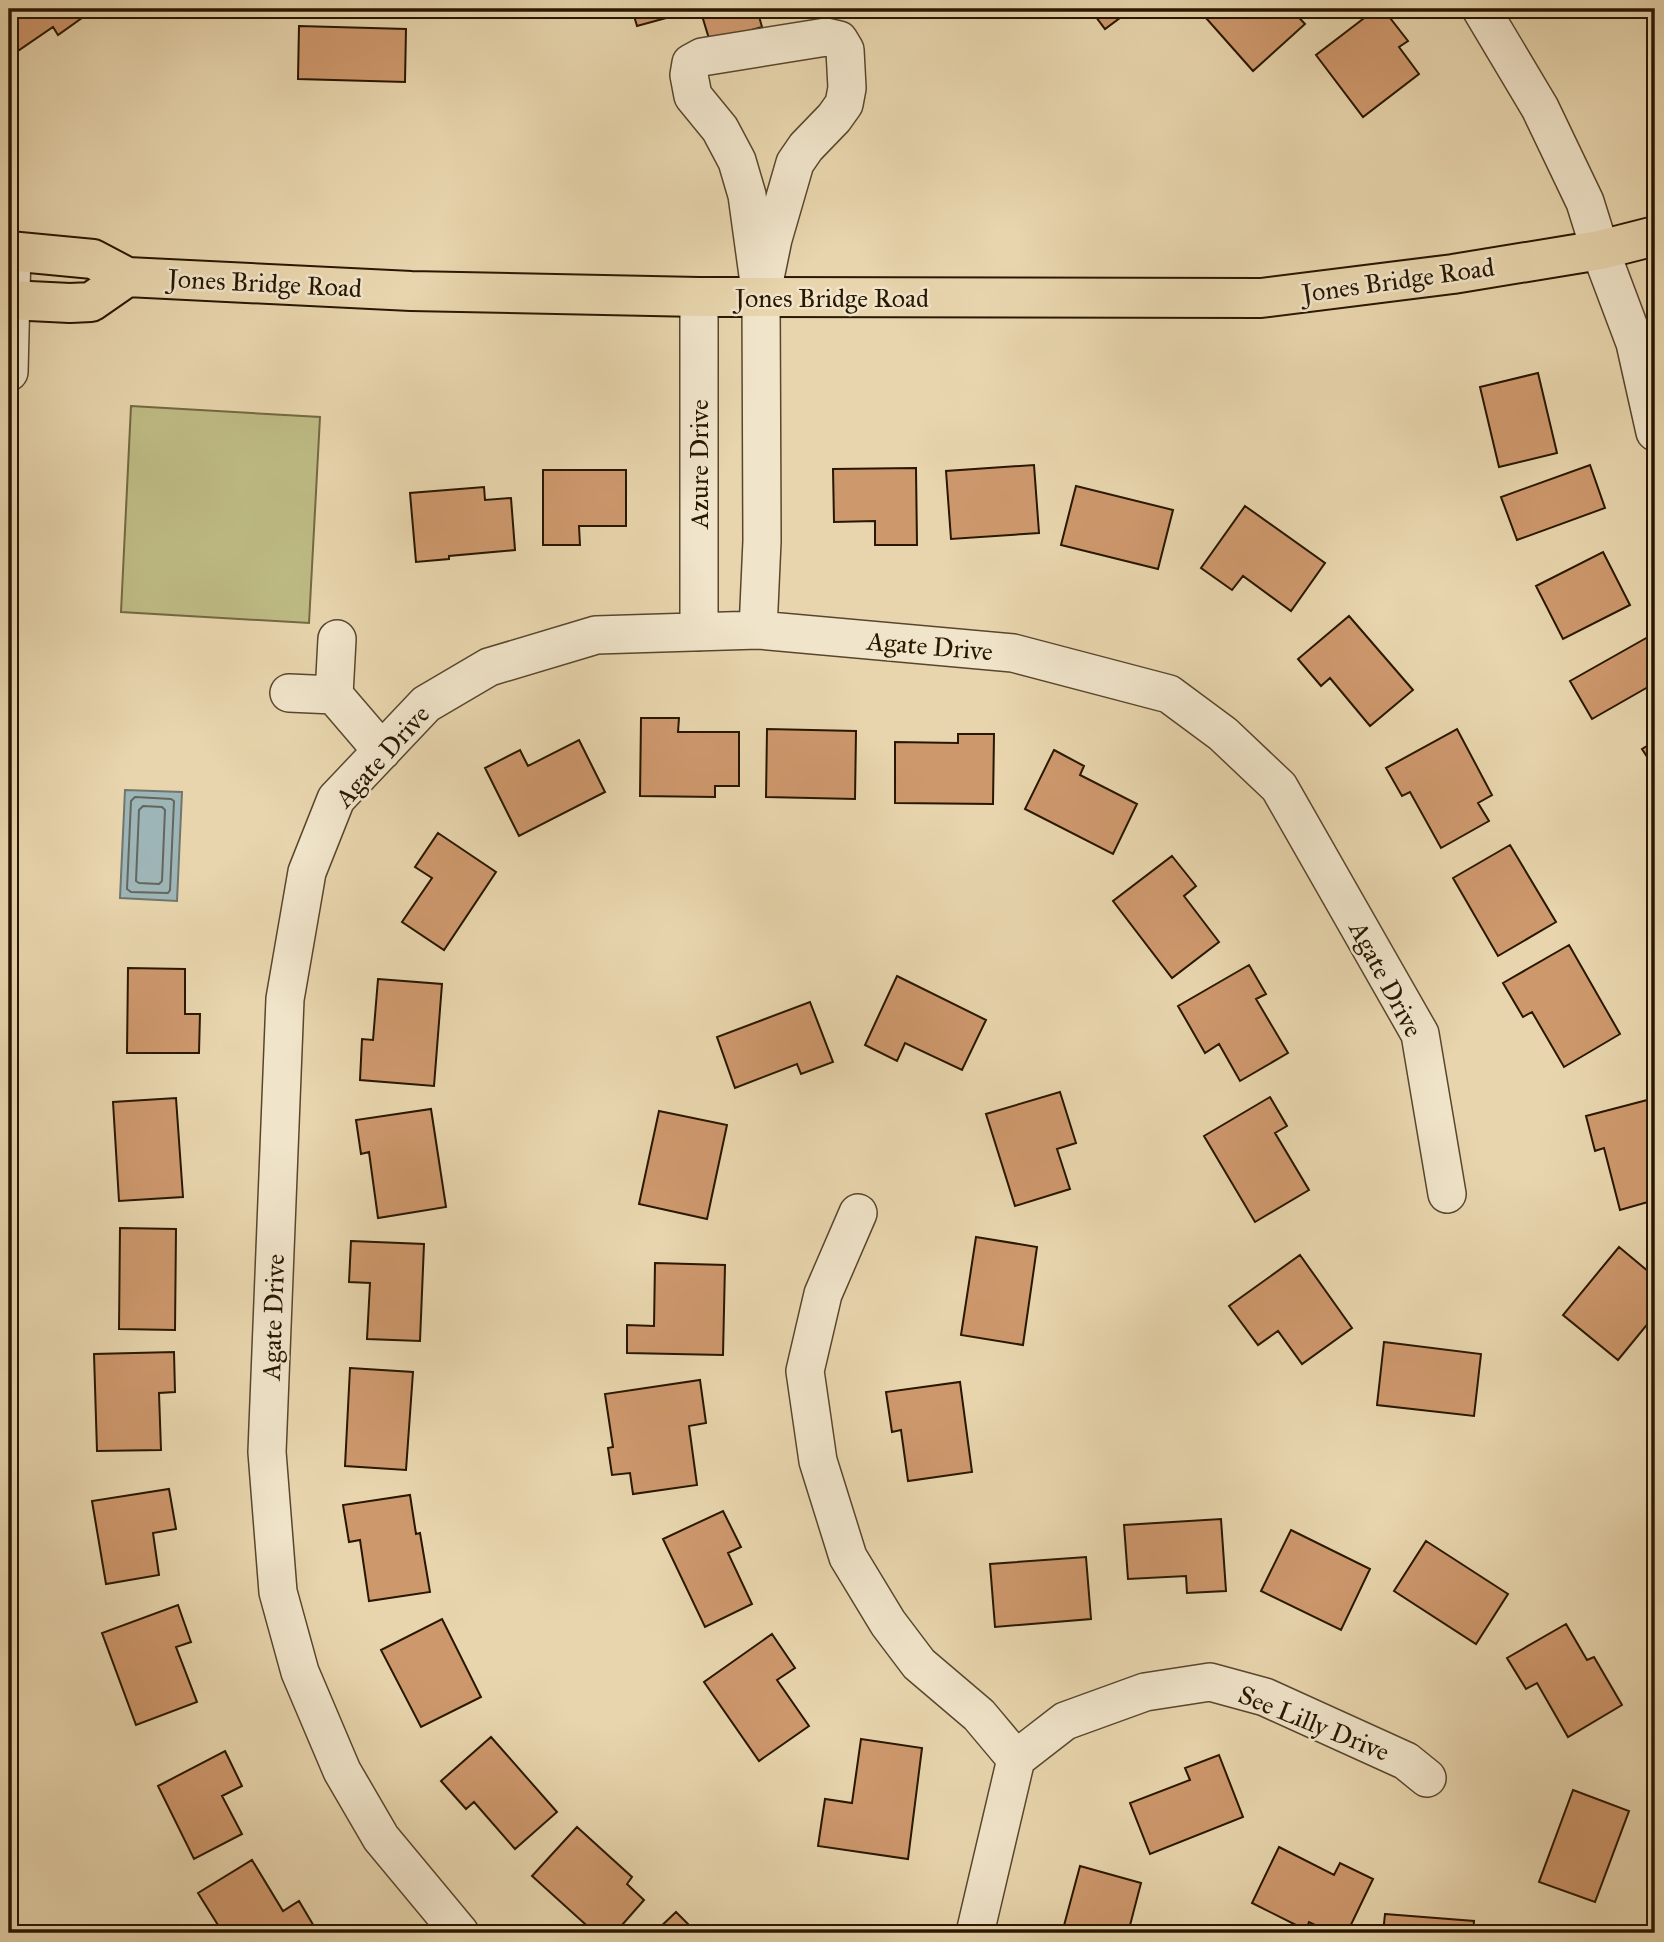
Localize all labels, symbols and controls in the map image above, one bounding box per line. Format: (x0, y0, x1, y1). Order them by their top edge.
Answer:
street label: Jones Bridge Road (1297, 251, 1496, 310)
street label: Jones Bridge Road (164, 262, 363, 304)
street label: Jones Bridge Road (732, 282, 929, 314)
street label: Azure Drive (683, 399, 715, 530)
street label: Agate Drive (865, 624, 995, 667)
street label: Agate Drive (327, 698, 436, 814)
street label: Agate Drive (1342, 915, 1430, 1042)
street label: Agate Drive (255, 1253, 291, 1382)
street label: See Lilly Drive (1234, 1678, 1394, 1768)

